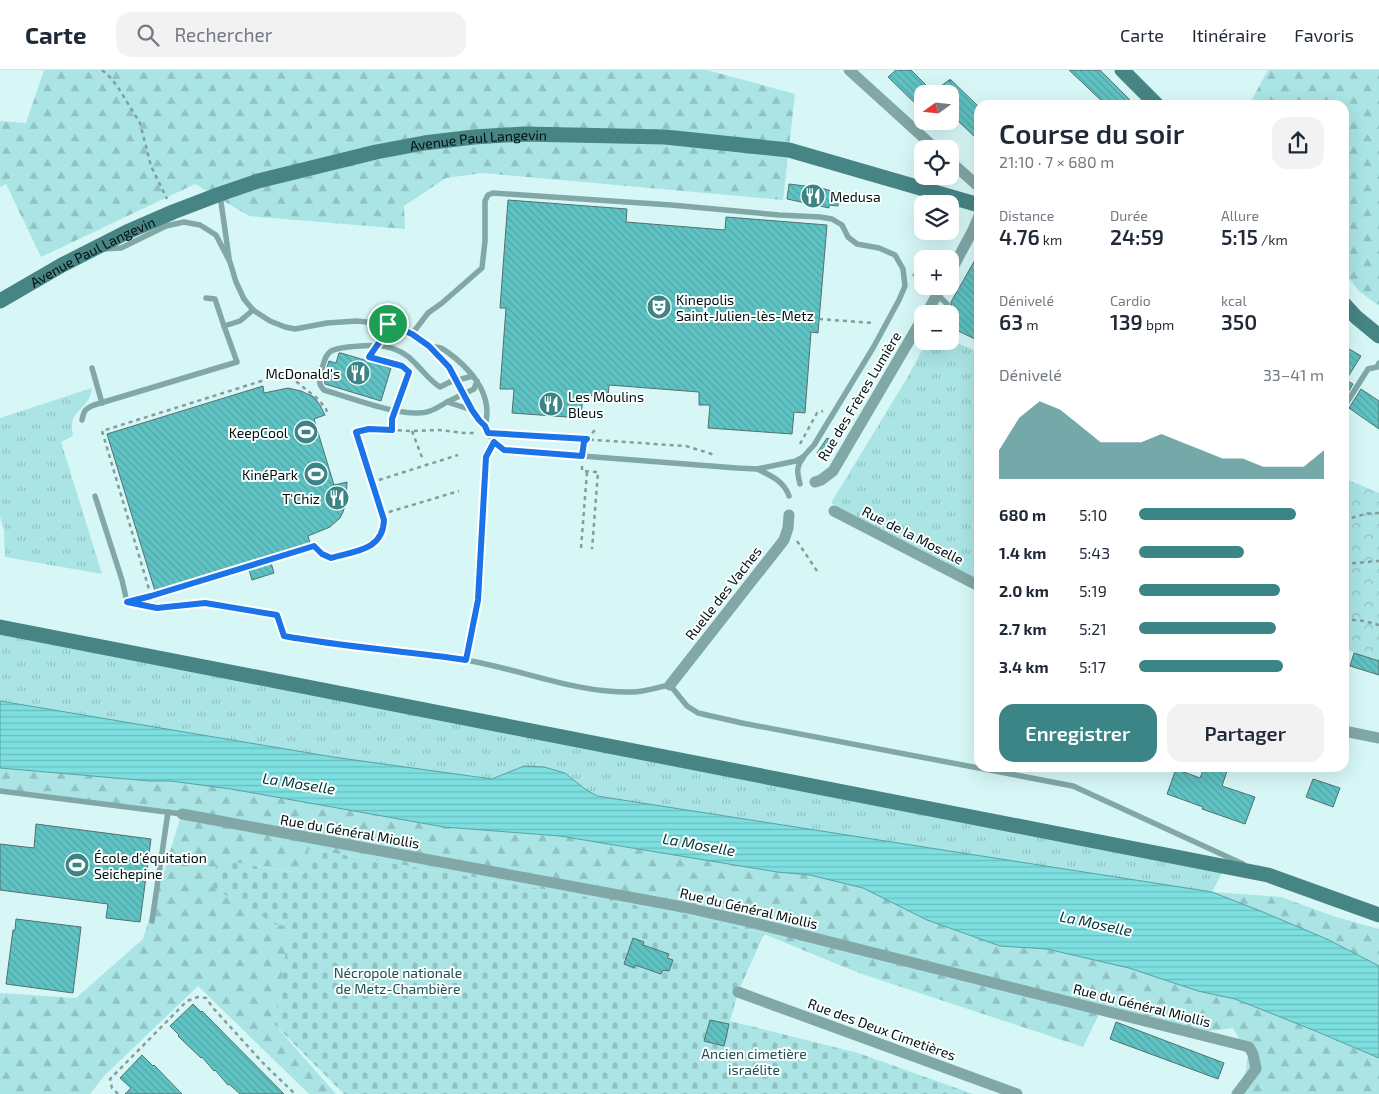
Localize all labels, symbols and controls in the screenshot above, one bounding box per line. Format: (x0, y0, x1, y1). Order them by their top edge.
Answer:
search box (116, 12, 466, 57)
text: Carte (25, 20, 86, 49)
icon: search (134, 21, 162, 49)
text: Rechercher (174, 23, 272, 46)
text: Carte (1120, 24, 1164, 46)
text: Itinéraire (1192, 24, 1266, 46)
text: Favoris (1294, 24, 1354, 46)
north arrow (914, 85, 959, 130)
map controls (914, 85, 959, 350)
text: Course du soir (999, 116, 1184, 150)
button: share (1272, 117, 1324, 169)
street label: Avenue Paul Langevin (408, 125, 547, 154)
button: locate (914, 140, 959, 185)
text: 21:10 · 7 × 680 m (999, 152, 1114, 171)
restaurant icon: Medusa (800, 183, 826, 209)
place label: Medusa (830, 188, 881, 205)
button: layers (914, 195, 959, 240)
text: Distance (999, 207, 1054, 224)
text: Durée (1110, 207, 1148, 224)
text: Allure (1221, 207, 1259, 224)
street label: Avenue Paul Langevin (27, 212, 157, 290)
text: 4.76 (999, 224, 1040, 249)
text: 24:59 (1110, 224, 1164, 249)
text: 5:15 (1221, 224, 1258, 249)
text: km (1040, 231, 1062, 248)
text: /km (1258, 231, 1288, 248)
button: + (914, 250, 959, 295)
place label: Kinepolis Saint-Julien-lès-Metz (676, 291, 814, 324)
text: Dénivelé (999, 292, 1054, 309)
text: Cardio (1110, 292, 1151, 309)
text: kcal (1221, 292, 1247, 309)
theatre icon: Kinepolis Saint-Julien-lès-Metz (646, 294, 672, 320)
pin (367, 303, 409, 345)
button: − (914, 305, 959, 350)
text: 63 (999, 309, 1023, 334)
text: 139 (1110, 309, 1143, 334)
text: 350 (1221, 309, 1257, 334)
icon: arrive (374, 310, 402, 338)
text: m (1023, 316, 1038, 333)
text: bpm (1143, 316, 1174, 333)
street label: Rue des Frères Lumière (814, 328, 904, 464)
restaurant icon: McDonald's (345, 360, 371, 386)
place label: McDonald's (266, 365, 340, 382)
text: Dénivelé (999, 365, 1062, 384)
text: 33–41 m (1263, 365, 1324, 384)
place label: Les Moulins Bleus (568, 388, 644, 421)
restaurant icon: Les Moulins Bleus (538, 391, 564, 417)
sports icon: KeepCool (293, 419, 319, 445)
place label: KeepCool (229, 424, 289, 441)
sports icon: KinéPark (303, 461, 329, 487)
place label: KinéPark (242, 466, 298, 483)
restaurant icon: T'Chiz (324, 485, 350, 511)
place label: T'Chiz (282, 490, 320, 507)
street label: Rue de la Moselle (859, 502, 967, 568)
text: 680 m (999, 505, 1046, 524)
text: 5:10 (1079, 505, 1107, 524)
street label: Ruelle des Vaches (681, 543, 765, 643)
text: 1.4 km (999, 543, 1046, 562)
text: 5:43 (1079, 543, 1110, 562)
text: 2.0 km (999, 581, 1049, 600)
text: 5:19 (1079, 581, 1107, 600)
text: 2.7 km (999, 619, 1047, 638)
text: 5:21 (1079, 619, 1107, 638)
text: 3.4 km (999, 657, 1049, 676)
text: 5:17 (1079, 657, 1106, 676)
button: Enregistrer (999, 704, 1157, 762)
button: Partager (1167, 704, 1324, 762)
water label: La Moselle (261, 768, 337, 798)
street label: Rue du Général Miollis (279, 810, 421, 852)
water label: La Moselle (661, 829, 737, 859)
place label: École d'équitation Seichepine (94, 849, 207, 882)
sports icon: École d'équitation Seichepine (64, 852, 90, 878)
street label: Rue du Général Miollis (678, 884, 820, 932)
water label: La Moselle (1058, 907, 1134, 939)
park label: Nécropole nationale de Metz-Chambière (334, 964, 462, 997)
street label: Rue du Général Miollis (1071, 980, 1213, 1030)
street label: Rue des Deux Cimetières (806, 994, 958, 1064)
park label: Ancien cimetière israélite (701, 1045, 807, 1078)

